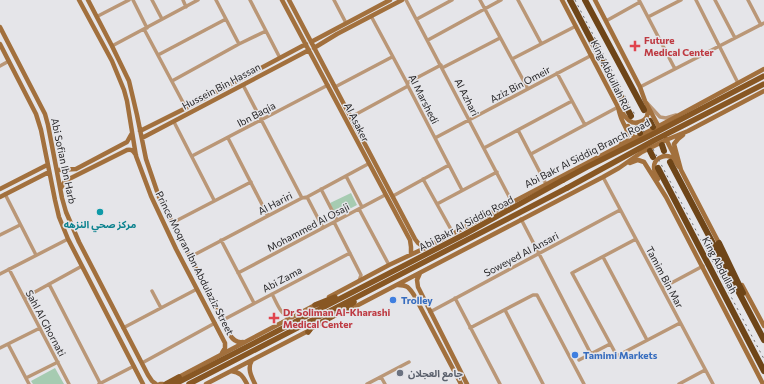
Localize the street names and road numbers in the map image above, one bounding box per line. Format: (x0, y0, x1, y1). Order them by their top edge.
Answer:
street label: King Abdullah Rd (589, 38, 633, 112)
street label: Hussein Bin Hassan (180, 60, 262, 112)
street label: Aziz Bin Omeir (488, 63, 552, 105)
street label: Al Marshedi (406, 72, 442, 126)
street label: Al Azhari (452, 76, 482, 118)
street label: Ibn Baqia (235, 99, 277, 129)
street label: Al Asaker (342, 100, 372, 144)
street label: Abi Bakr Al Siddiq Branch Road (522, 116, 652, 190)
street label: Abi Sofian Ibn Harb (49, 117, 79, 205)
street label: Prince Moqran Ibn Abdulaziz Street (153, 189, 237, 337)
street label: Al Hariri (256, 189, 294, 217)
street label: Abi Bakr Al Siddiq Road (417, 193, 516, 253)
street label: Mohammed Al Osaji (265, 200, 351, 254)
street label: Soweyed Al Ansari (482, 229, 560, 279)
street label: King Abdullah (700, 235, 740, 295)
street label: Tamim Bin Mar (644, 244, 686, 310)
street label: Abi Zama (260, 264, 304, 294)
street label: Sahl Al Ghornati (23, 288, 69, 358)

